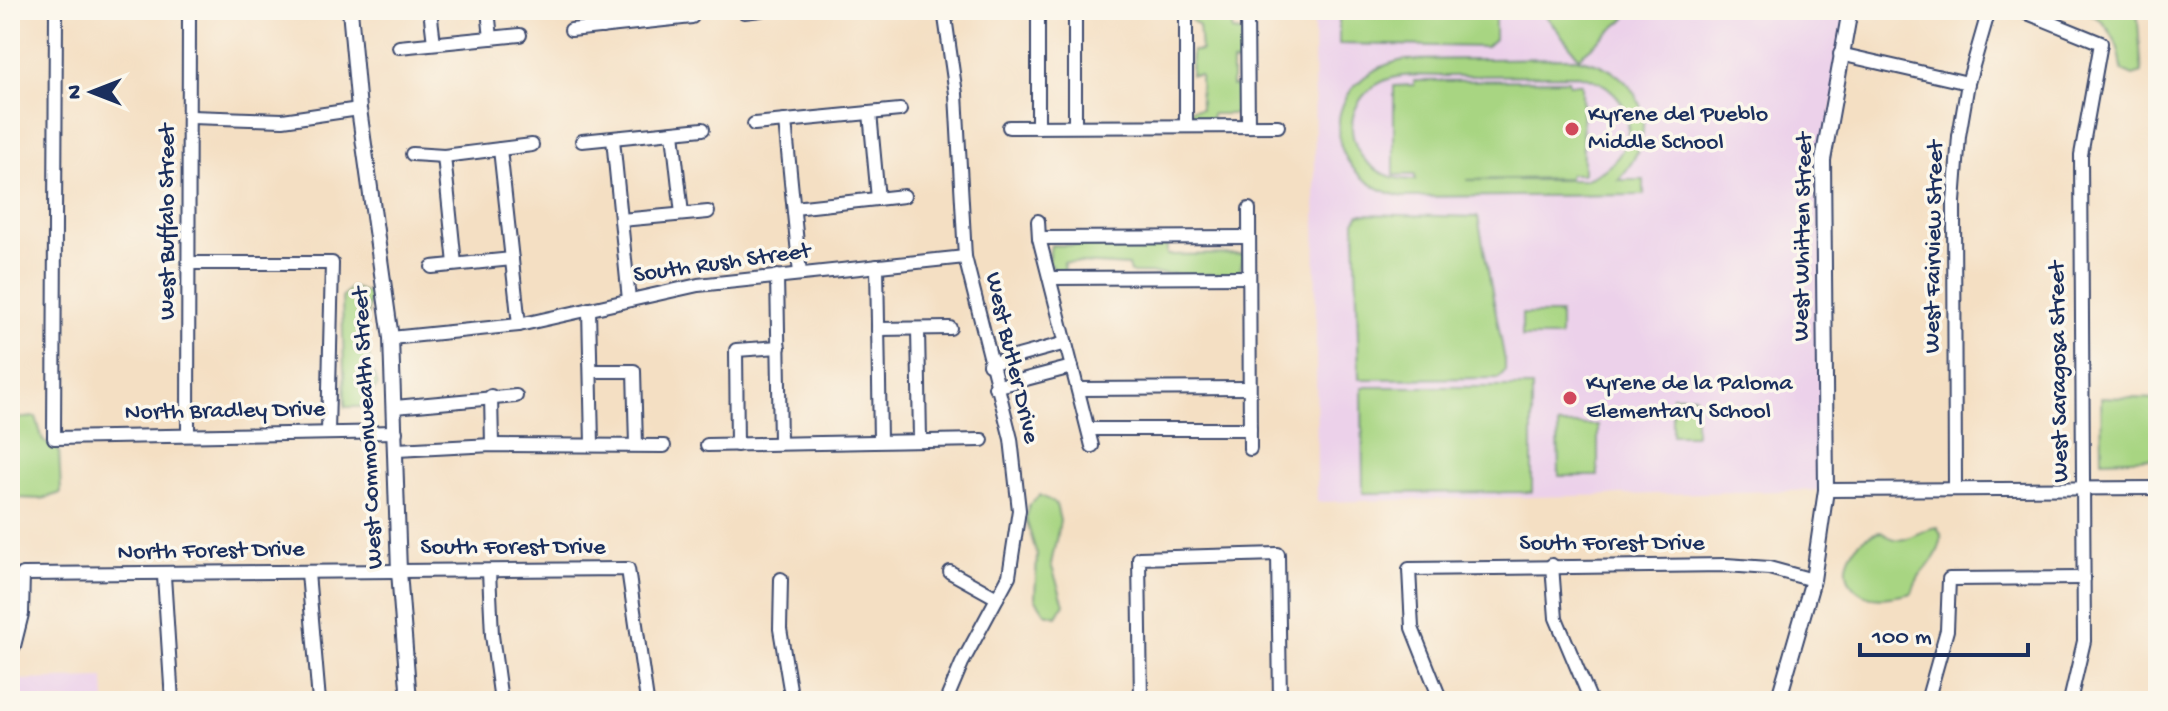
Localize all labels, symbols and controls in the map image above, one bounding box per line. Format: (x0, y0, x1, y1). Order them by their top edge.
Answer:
north arrow (52, 52, 132, 132)
text: N (63, 85, 89, 99)
place label: Kyrene del Pueblo Middle School (1588, 101, 1768, 158)
marker: Kyrene del Pueblo Middle School (1563, 120, 1581, 138)
street label: West Buffalo Street (154, 122, 183, 320)
street label: West Whitten Street (1788, 130, 1820, 342)
street label: West Fairview Street (1919, 138, 1951, 354)
street label: South Rush Street (632, 237, 815, 291)
street label: West Saragosa Street (2044, 259, 2076, 483)
street label: West Butler Drive (977, 270, 1045, 447)
street label: West Commonwealth Street (347, 284, 391, 570)
place label: Kyrene de la Paloma Elementary School (1586, 370, 1793, 427)
marker: Kyrene de la Paloma Elementary School (1561, 389, 1579, 407)
street label: North Bradley Drive (124, 396, 326, 428)
street label: South Forest Drive (1519, 530, 1705, 559)
street label: South Forest Drive (420, 534, 606, 563)
street label: North Forest Drive (117, 536, 305, 568)
scale bar (1860, 607, 2028, 657)
text: 100 m (1871, 624, 1932, 653)

